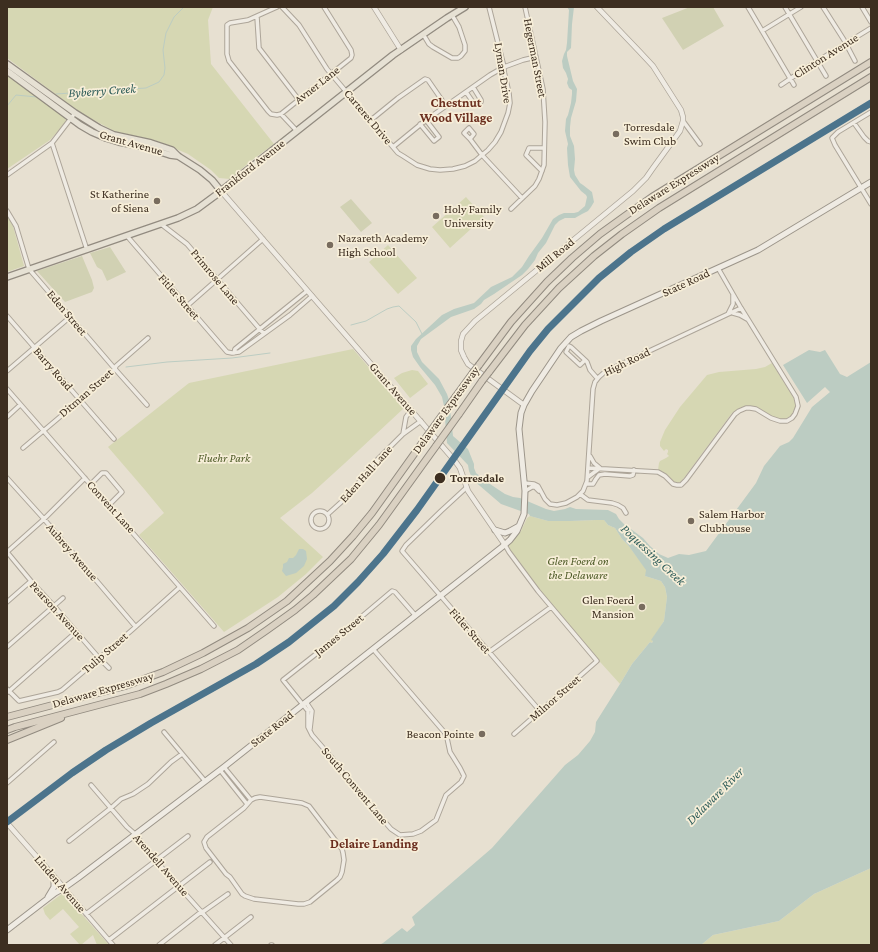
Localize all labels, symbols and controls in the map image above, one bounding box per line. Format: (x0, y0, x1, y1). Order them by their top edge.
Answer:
street label: Hegerman Street (520, 17, 550, 99)
street label: Clinton Avenue (791, 30, 861, 82)
street label: Lyman Drive (491, 42, 515, 104)
street label: Avner Lane (291, 63, 343, 107)
water label: Byberry Creek (68, 81, 136, 101)
street label: Carteret Drive (341, 86, 395, 148)
district label: Chestnut Wood Village (420, 95, 492, 126)
place label: Torresdale Swim Club (624, 120, 676, 148)
street label: Grant Avenue (98, 127, 164, 159)
marker: Torresdale Swim Club (611, 129, 621, 139)
street label: Frankford Avenue (212, 136, 288, 200)
street label: Delaware Expressway (626, 150, 722, 218)
place label: St Katherine of Siena (90, 187, 149, 215)
marker: St Katherine of Siena (152, 196, 162, 206)
place label: Holy Family University (444, 202, 501, 230)
marker: Holy Family University (431, 211, 441, 221)
place label: Nazareth Academy High School (338, 231, 428, 259)
street label: Mill Road (533, 235, 577, 275)
marker: Nazareth Academy High School (325, 240, 335, 250)
street label: Primrose Lane (187, 246, 243, 308)
street label: State Road (660, 266, 712, 300)
street label: Fitler Street (155, 271, 203, 323)
street label: Eden Street (44, 287, 90, 339)
street label: Barry Road (30, 344, 76, 394)
street label: High Road (601, 345, 653, 379)
street label: Grant Avenue (366, 360, 420, 418)
street label: Delaware Expressway (409, 364, 483, 456)
street label: Ditman Street (56, 366, 116, 420)
street label: Eden Hall Lane (337, 442, 395, 506)
park label: Fluehr Park (198, 451, 250, 465)
marker: Torresdale (433, 471, 447, 485)
place label: Torresdale (450, 471, 504, 485)
street label: Convent Lane (84, 478, 138, 536)
place label: Salem Harbor Clubhouse (699, 507, 765, 535)
marker: Salem Harbor Clubhouse (686, 516, 696, 526)
street label: Aubrey Avenue (43, 520, 101, 584)
water label: Poquessing Creek (617, 521, 689, 589)
park label: Glen Foerd on the Delaware (547, 554, 609, 582)
street label: Pearson Avenue (26, 578, 88, 644)
place label: Glen Foerd Mansion (582, 593, 634, 621)
marker: Glen Foerd Mansion (637, 602, 647, 612)
street label: Fitler Street (446, 605, 494, 657)
street label: James Street (312, 611, 366, 659)
street label: Tulip Street (79, 629, 131, 677)
street label: Delaware Expressway (51, 669, 155, 711)
street label: Milnor Street (526, 672, 584, 724)
street label: State Road (248, 708, 296, 750)
place label: Beacon Pointe (407, 727, 474, 741)
marker: Beacon Pointe (477, 729, 487, 739)
street label: South Convent Lane (318, 744, 392, 828)
water label: Delaware River (683, 764, 747, 828)
street label: Arendell Avenue (130, 831, 192, 899)
district label: Delaire Landing (330, 836, 418, 852)
street label: Linden Avenue (31, 852, 89, 916)

